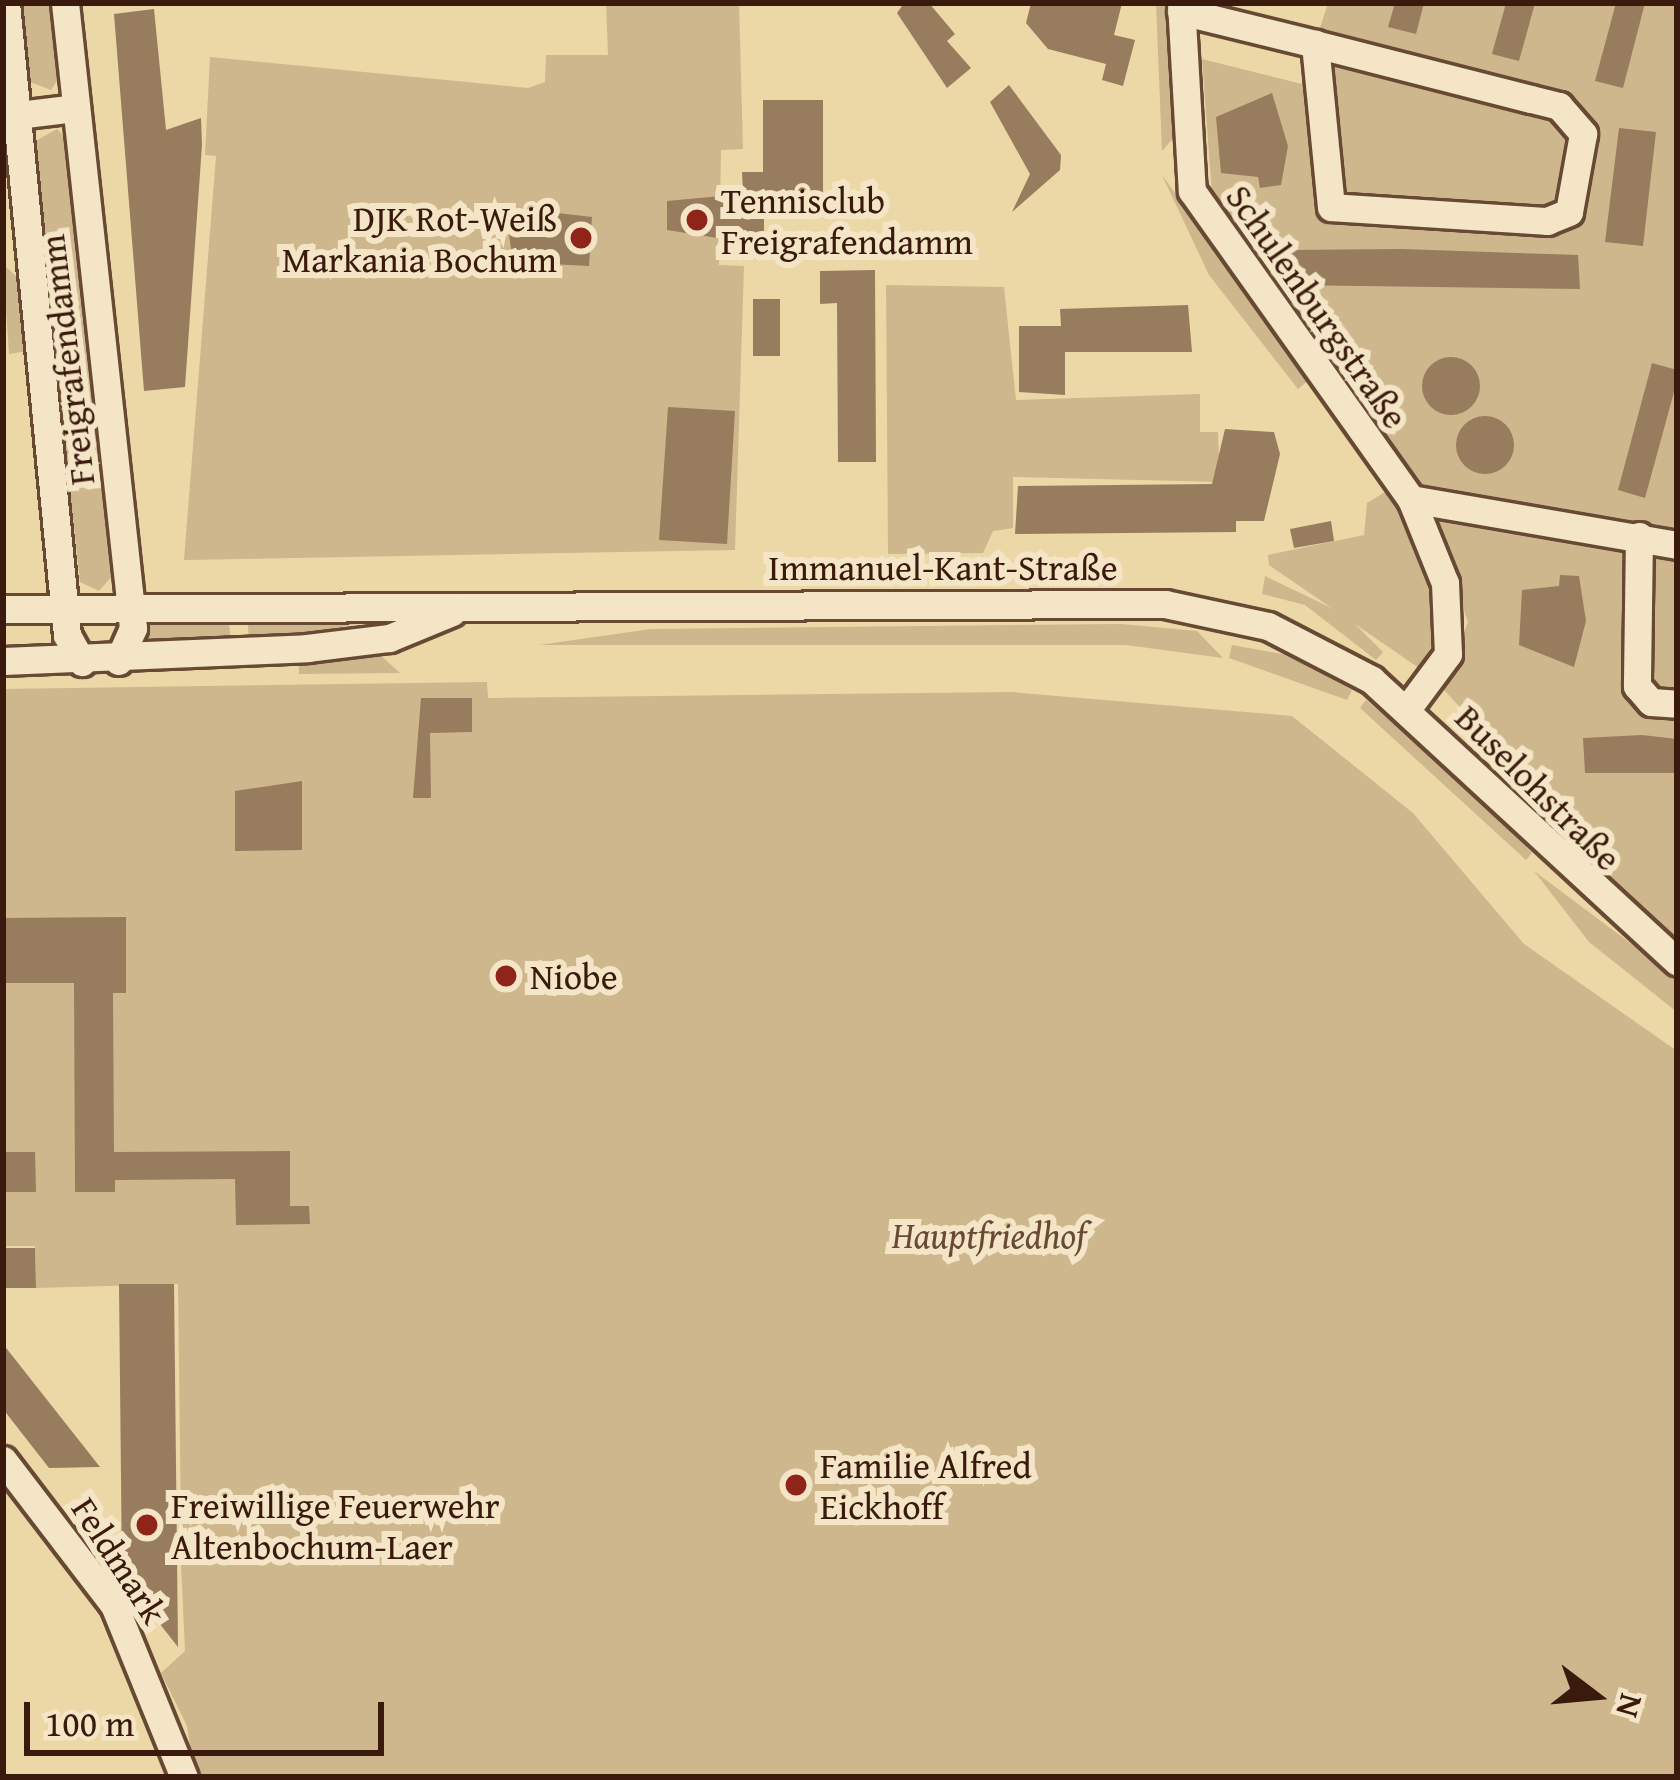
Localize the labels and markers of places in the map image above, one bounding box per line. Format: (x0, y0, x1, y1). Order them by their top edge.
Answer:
place label: Tennisclub Freigrafendamm (721, 177, 973, 262)
place label: DJK Rot-Weiß Markania Bochum (282, 195, 557, 280)
marker: Tennisclub Freigrafendamm (684, 207, 710, 233)
marker: DJK Rot-Weiß Markania Bochum (568, 225, 594, 251)
place label: Niobe (530, 954, 618, 998)
marker: Niobe (493, 963, 519, 989)
place label: Familie Alfred Eickhoff (820, 1442, 1032, 1527)
marker: Familie Alfred Eickhoff (783, 1472, 809, 1498)
place label: Freiwillige Feuerwehr Altenbochum-Laer (171, 1482, 500, 1567)
marker: Freiwillige Feuerwehr Altenbochum-Laer (134, 1512, 160, 1538)

